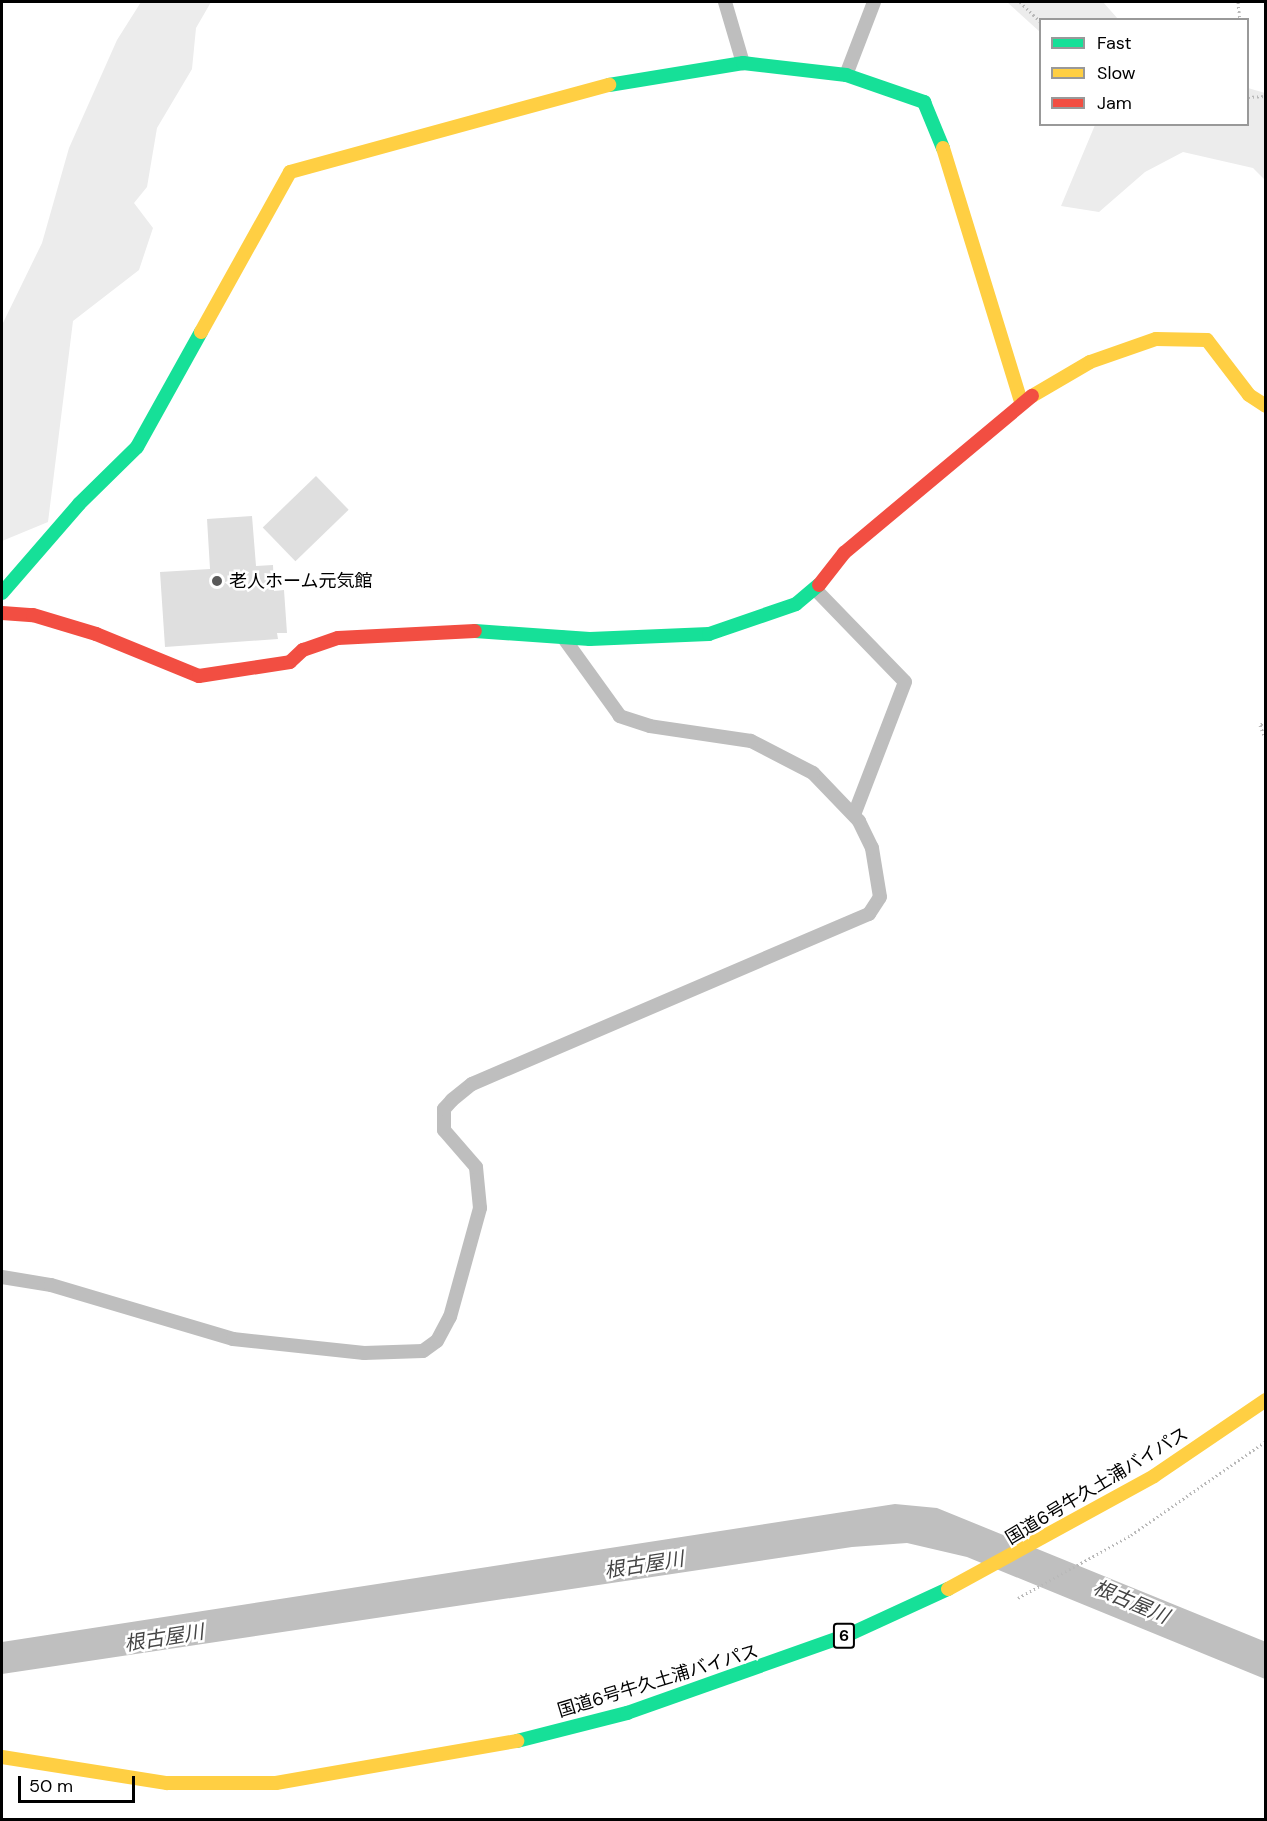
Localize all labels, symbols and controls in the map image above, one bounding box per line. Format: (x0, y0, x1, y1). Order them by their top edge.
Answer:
legend (1039, 18, 1249, 126)
text: Fast (1097, 31, 1132, 55)
text: Slow (1097, 61, 1136, 85)
text: Jam (1097, 91, 1132, 115)
place label: 老人ホーム元気館 (229, 570, 373, 592)
marker: 老人ホーム元気館 (210, 574, 224, 588)
street label: 国道6号牛久土浦バイパス (1002, 1423, 1192, 1549)
water label: 根古屋川 (603, 1547, 685, 1583)
water label: 根古屋川 (1089, 1575, 1173, 1629)
water label: 根古屋川 (123, 1620, 205, 1656)
road number: 6 (832, 1623, 856, 1649)
street label: 国道6号牛久土浦バイパス (555, 1640, 761, 1722)
scale bar (21, 1764, 138, 1802)
text: 50 m (29, 1774, 73, 1798)

